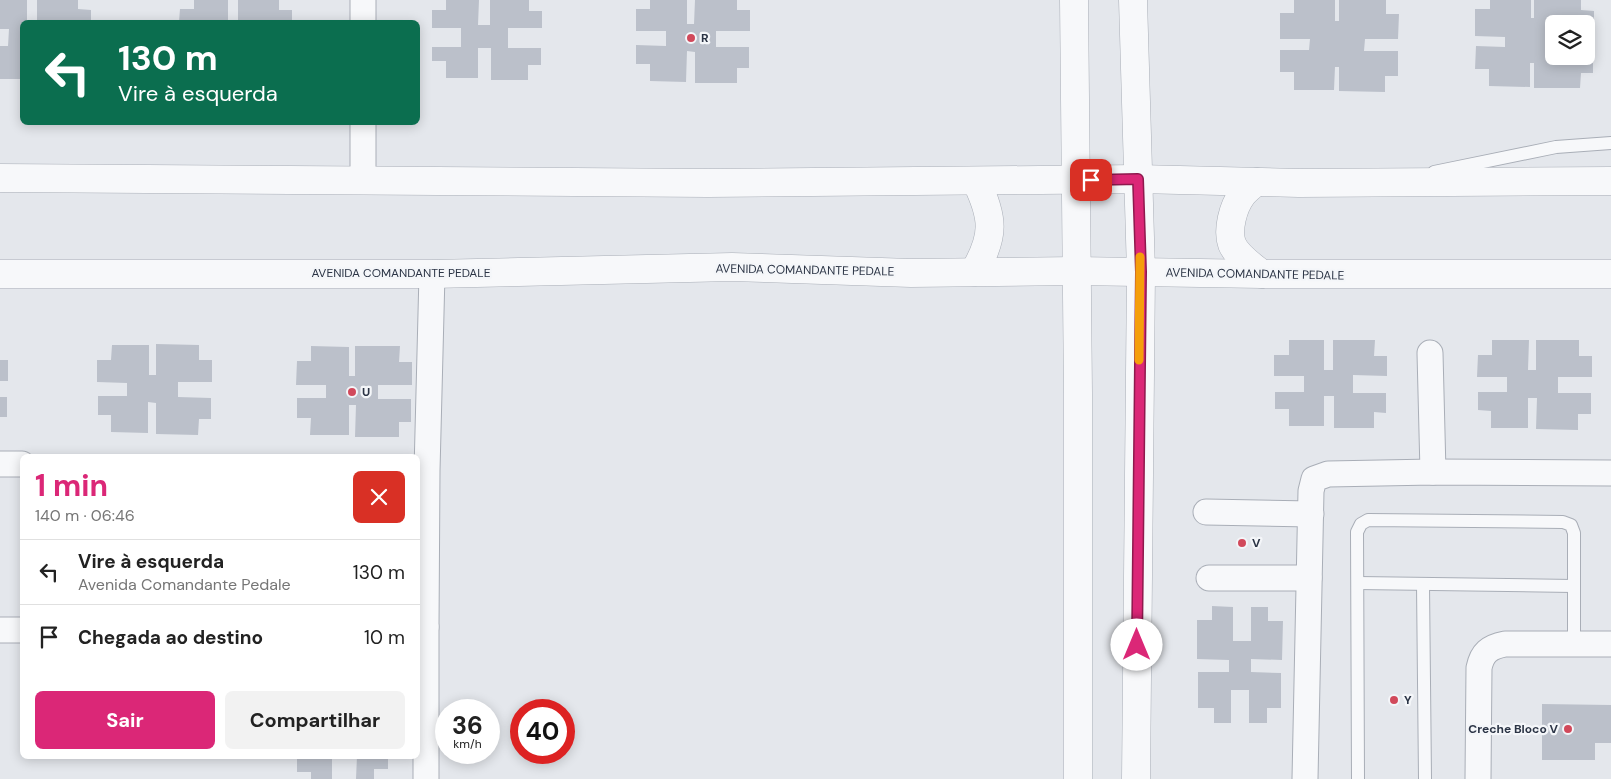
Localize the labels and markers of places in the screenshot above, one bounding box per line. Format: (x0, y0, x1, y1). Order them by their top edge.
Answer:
place label: R (701, 30, 709, 46)
marker: R (685, 32, 697, 44)
pin (1070, 159, 1112, 201)
place label: U (362, 384, 370, 400)
marker: U (346, 386, 358, 398)
place label: V (1252, 535, 1261, 551)
marker: V (1236, 537, 1248, 549)
place label: Y (1404, 692, 1412, 708)
marker: Y (1388, 694, 1400, 706)
place label: Creche Bloco V (1468, 721, 1559, 737)
marker: Creche Bloco V (1562, 723, 1574, 735)

